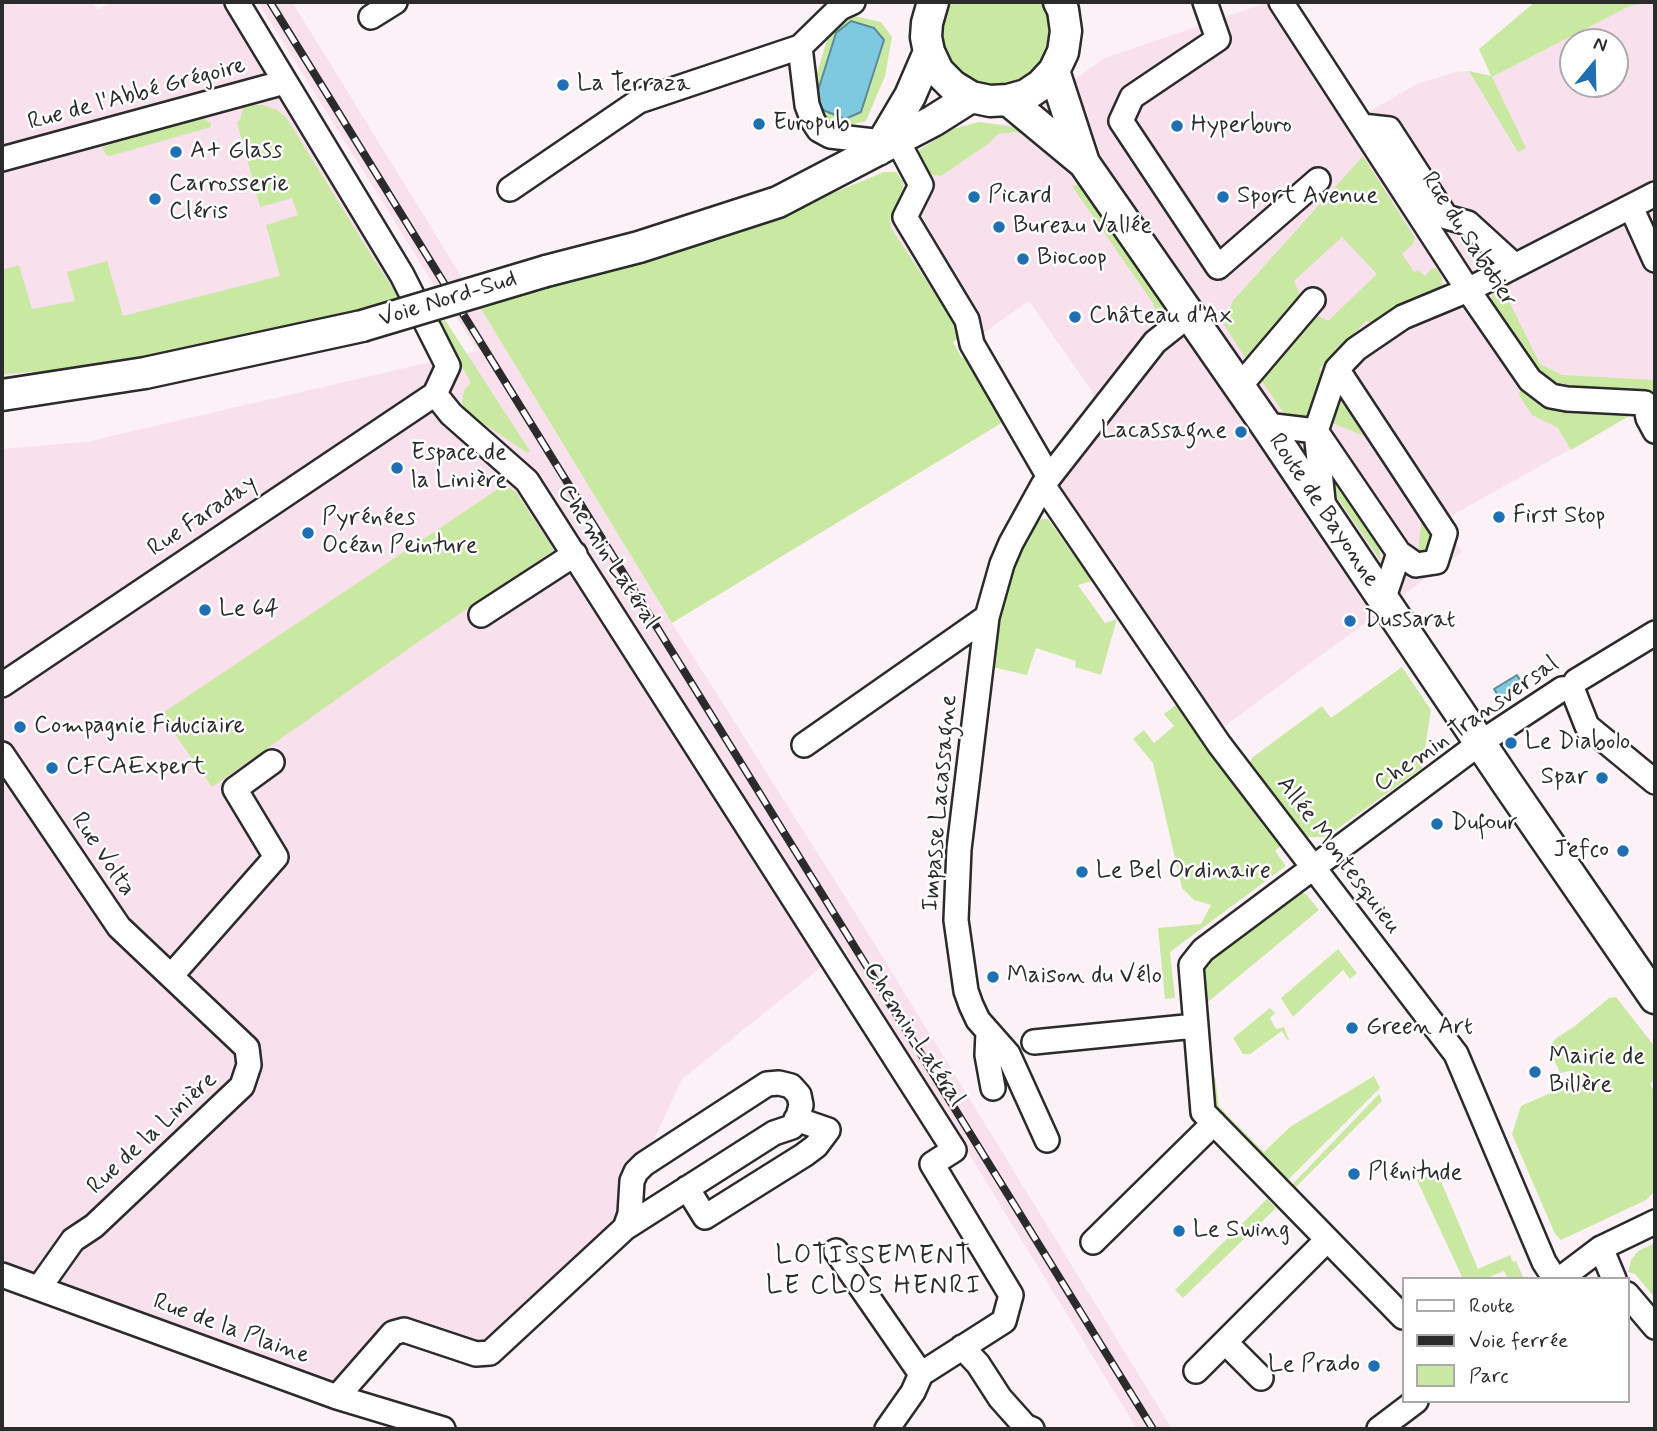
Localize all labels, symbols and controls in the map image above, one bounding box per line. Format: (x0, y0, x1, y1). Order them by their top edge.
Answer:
north arrow (1559, 28, 1629, 98)
text: N (1590, 31, 1610, 58)
street label: Rue de l'Abbé Grégoire (25, 52, 249, 138)
place label: La Terraza (577, 71, 690, 99)
marker: La Terraza (555, 77, 571, 93)
place label: Europub (773, 110, 850, 138)
place label: Hyperburo (1191, 112, 1292, 140)
marker: Europub (751, 116, 767, 132)
marker: Hyperburo (1169, 118, 1185, 134)
place label: A+ Glass (190, 138, 282, 166)
marker: A+ Glass (168, 144, 184, 160)
street label: Rue du Sabotier (1414, 167, 1522, 313)
place label: Carrosserie Cléris (169, 171, 289, 227)
place label: Picard (988, 183, 1051, 211)
place label: Sport Avenue (1237, 183, 1378, 211)
marker: Picard (966, 189, 982, 205)
marker: Sport Avenue (1215, 189, 1231, 205)
marker: Carrosserie Cléris (147, 191, 163, 207)
place label: Bureau Vallée (1013, 213, 1152, 241)
marker: Bureau Vallée (991, 219, 1007, 235)
place label: Biocoop (1037, 245, 1107, 273)
marker: Biocoop (1015, 251, 1031, 267)
street label: Voie Nord-Sud (376, 265, 520, 335)
place label: Château d'Ax (1089, 303, 1232, 331)
marker: Château d'Ax (1067, 309, 1083, 325)
place label: Lacassagne (1101, 418, 1227, 446)
marker: Lacassagne (1233, 424, 1249, 440)
street label: Route de Bayonne (1261, 429, 1385, 593)
place label: Espace de la Linière (411, 440, 507, 496)
marker: Espace de la Linière (389, 460, 405, 476)
street label: Rue Faraday (143, 470, 263, 564)
street label: Chemin Latéral (550, 480, 664, 634)
place label: First Stop (1513, 503, 1605, 531)
place label: Pyrénées Océan Peinture (322, 505, 478, 561)
marker: First Stop (1491, 509, 1507, 525)
marker: Pyrénées Océan Peinture (300, 525, 316, 541)
place label: Le 64 (219, 596, 279, 624)
marker: Le 64 (197, 602, 213, 618)
place label: Dussarat (1364, 607, 1456, 635)
marker: Dussarat (1342, 613, 1358, 629)
street label: Chemin Transversal (1369, 651, 1565, 799)
street label: Impasse Lacassagne (917, 694, 965, 912)
place label: Compagnie Fiduciaire (34, 713, 245, 741)
marker: Compagnie Fiduciaire (12, 719, 28, 735)
place label: Le Diabolo (1525, 729, 1630, 757)
marker: Le Diabolo (1503, 735, 1519, 751)
place label: CFCAExpert (66, 754, 206, 782)
marker: CFCAExpert (44, 760, 60, 776)
place label: Spar (1541, 764, 1588, 792)
marker: Spar (1594, 770, 1610, 786)
street label: Allée Montesquieu (1269, 771, 1407, 941)
street label: Rue Volta (63, 807, 141, 903)
place label: Dufour (1451, 810, 1518, 838)
marker: Dufour (1429, 816, 1445, 832)
place label: Jefco (1553, 837, 1609, 865)
marker: Jefco (1615, 843, 1631, 859)
place label: Le Bel Ordinaire (1096, 858, 1271, 886)
marker: Le Bel Ordinaire (1074, 864, 1090, 880)
street label: Chemin Latéral (856, 958, 970, 1112)
place label: Maison du Vélo (1007, 963, 1162, 991)
marker: Maison du Vélo (985, 969, 1001, 985)
place label: Green Art (1366, 1014, 1473, 1042)
marker: Green Art (1344, 1020, 1360, 1036)
place label: Mairie de Billère (1549, 1044, 1645, 1100)
marker: Mairie de Billère (1527, 1064, 1543, 1080)
street label: Rue de la Linière (82, 1066, 224, 1202)
place label: Plénitude (1368, 1160, 1462, 1188)
marker: Plénitude (1346, 1166, 1362, 1182)
place label: Le Swing (1193, 1217, 1290, 1245)
marker: Le Swing (1171, 1223, 1187, 1239)
district label: LOTISSEMENT LE CLOS HENRI (766, 1242, 982, 1304)
legend (1402, 1277, 1629, 1403)
street label: Rue de la Plaine (149, 1288, 313, 1372)
text: Route (1469, 1292, 1515, 1320)
text: Voie ferrée (1469, 1327, 1568, 1355)
place label: Le Prado (1268, 1352, 1360, 1380)
marker: Le Prado (1366, 1358, 1382, 1374)
text: Parc (1469, 1362, 1509, 1390)

